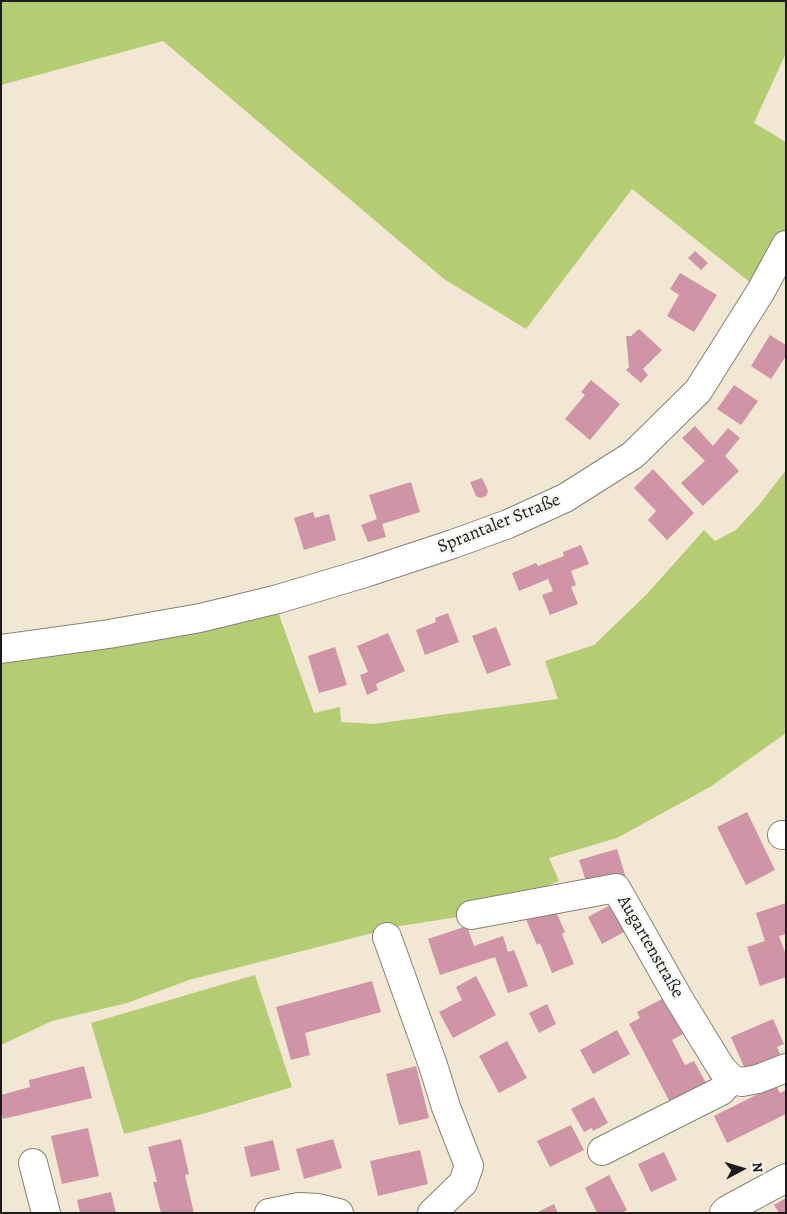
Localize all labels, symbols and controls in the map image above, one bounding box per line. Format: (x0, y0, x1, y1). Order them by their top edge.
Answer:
street label: Sprantaler Straße (434, 490, 564, 558)
street label: Augartenstraße (612, 892, 688, 1002)
north arrow (717, 1144, 767, 1194)
text: N (747, 1161, 767, 1173)

